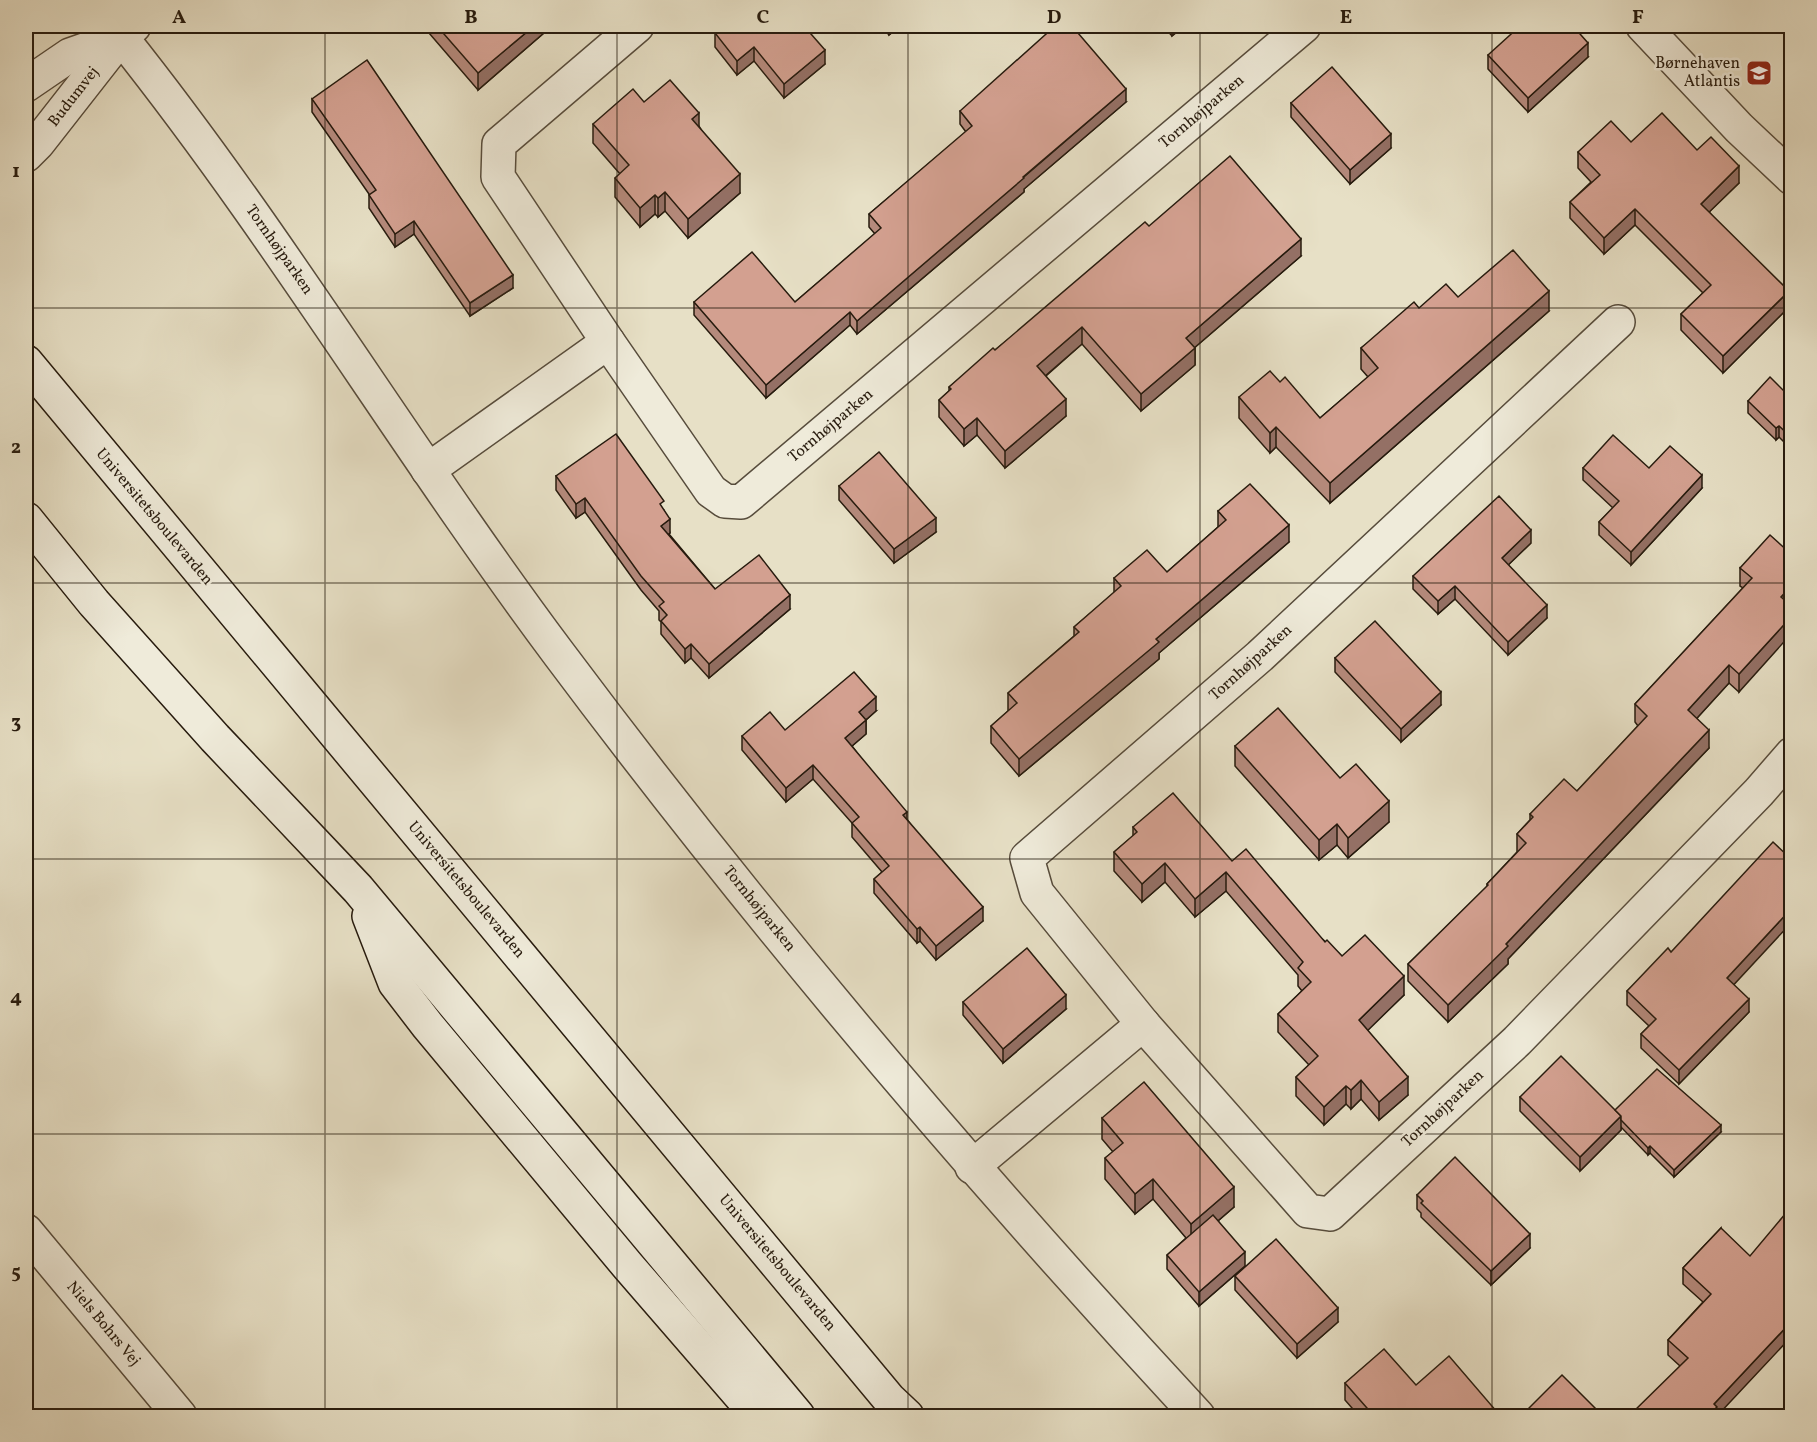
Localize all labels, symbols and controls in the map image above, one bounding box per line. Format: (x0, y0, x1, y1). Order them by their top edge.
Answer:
text: A (172, 4, 186, 32)
text: B (464, 4, 478, 32)
text: C (757, 4, 770, 32)
text: D (1047, 4, 1061, 32)
text: E (1340, 4, 1352, 32)
text: F (1632, 4, 1644, 32)
place label: Børnehaven Atlantis (1655, 53, 1740, 93)
school or university icon: Børnehaven Atlantis (1744, 58, 1774, 88)
street label: Budumvej (43, 62, 105, 132)
street label: Tornhøjparken (1155, 70, 1249, 154)
text: 1 (12, 158, 20, 186)
street label: Tornhøjparken (240, 201, 318, 299)
street label: Tornhøjparken (784, 384, 878, 468)
text: 2 (11, 434, 21, 462)
street label: Universitetsboulevarden (90, 444, 218, 590)
street label: Tornhøjparken (1205, 620, 1297, 706)
text: 3 (11, 709, 21, 737)
street label: Universitetsboulevarden (402, 817, 530, 963)
street label: Tornhøjparken (717, 861, 801, 957)
text: 4 (10, 984, 22, 1012)
street label: Tornhøjparken (1397, 1065, 1489, 1153)
street label: Universitetsboulevarden (713, 1190, 841, 1336)
text: 5 (11, 1259, 21, 1287)
street label: Niels Bohrs Vej (61, 1277, 145, 1371)

